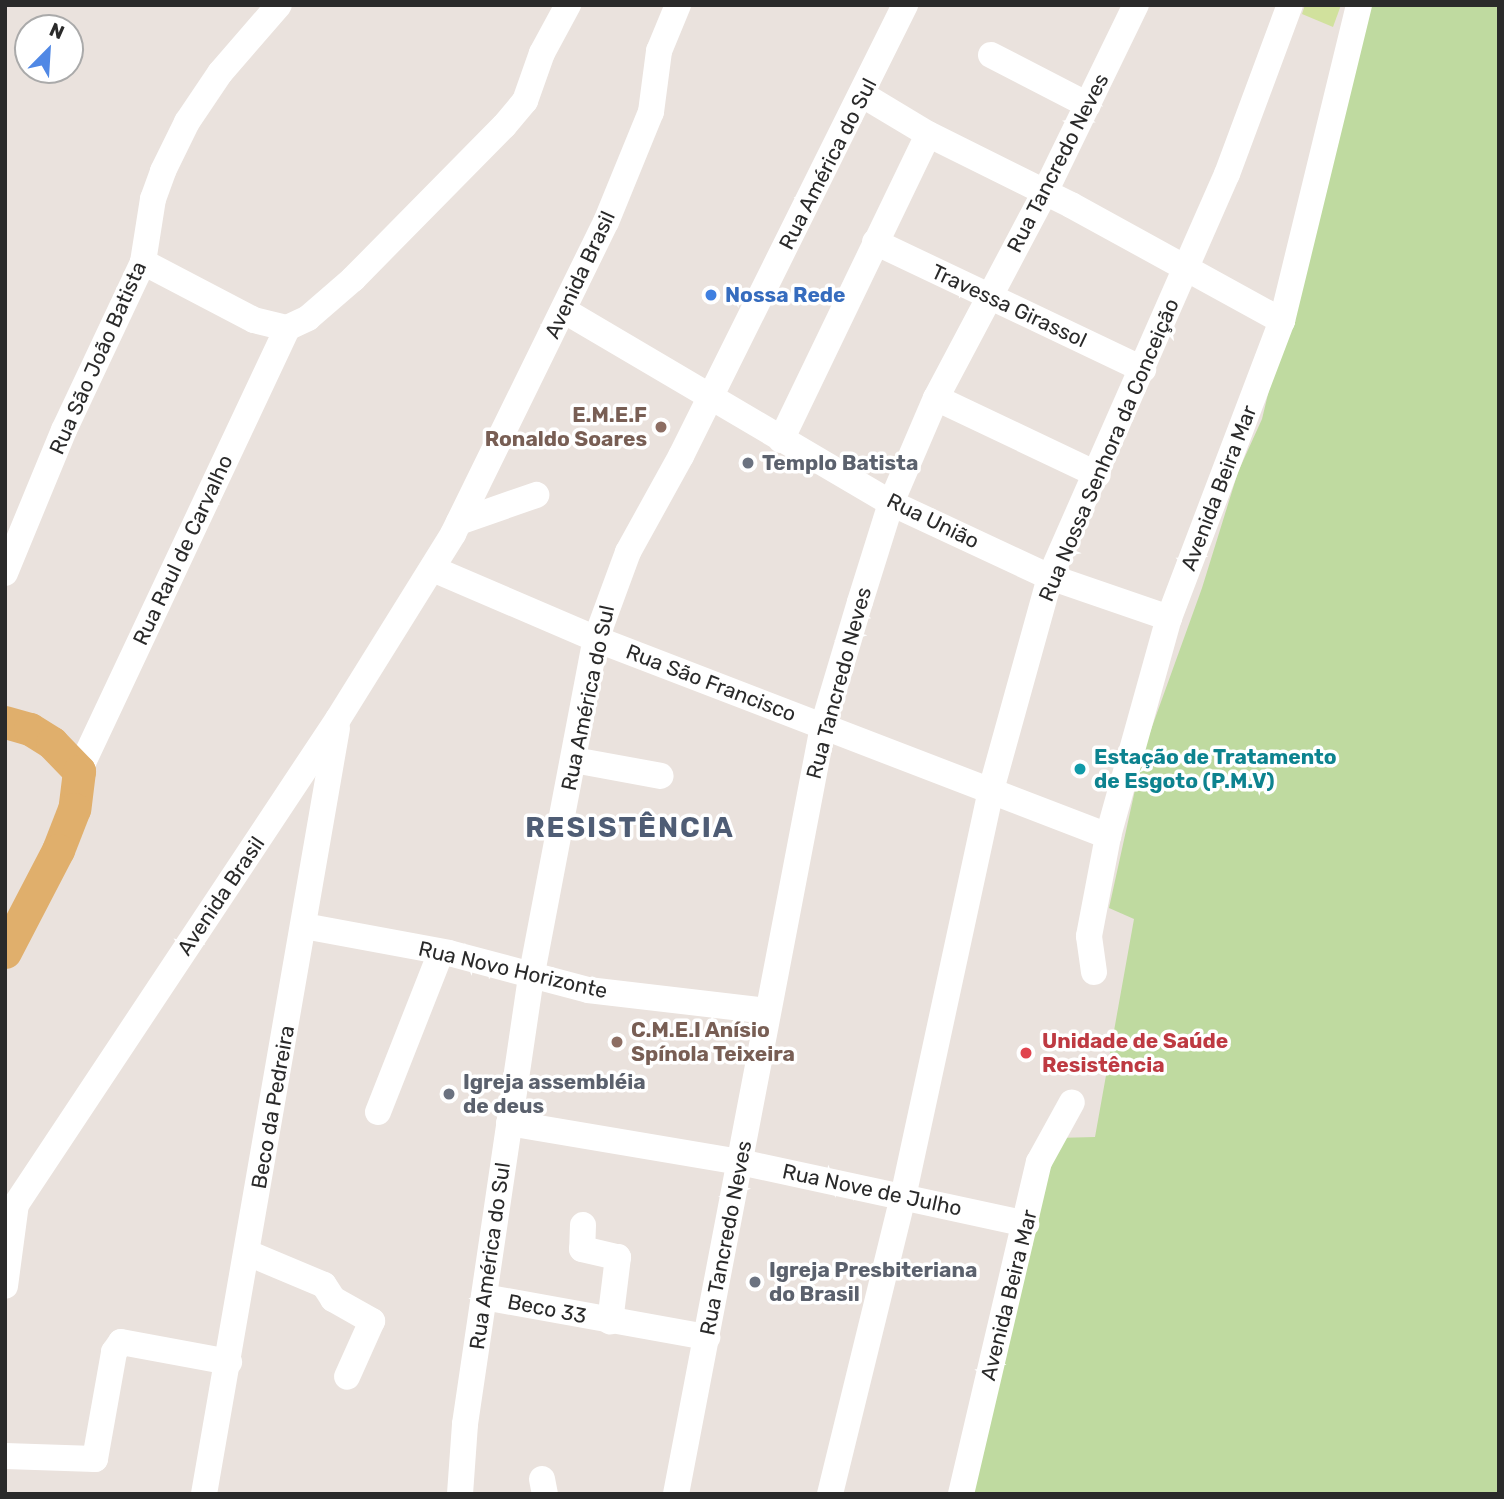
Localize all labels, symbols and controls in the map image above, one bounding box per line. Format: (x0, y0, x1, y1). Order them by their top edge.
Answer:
north arrow (14, 14, 84, 84)
text: N (46, 18, 68, 44)
street label: Rua Tancredo Neves (1002, 69, 1114, 257)
street label: Rua América do Sul (774, 74, 882, 254)
street label: Avenida Brasil (539, 207, 621, 343)
street label: Rua São João Batista (44, 258, 152, 458)
street label: Travessa Girassol (927, 259, 1091, 353)
place label: Nossa Rede (725, 282, 846, 308)
marker: Nossa Rede (703, 287, 719, 303)
street label: Rua Nossa Senhora da Conceição (1034, 295, 1184, 605)
place label: E.M.E.F Ronaldo Soares (485, 402, 647, 452)
street label: Avenida Beira Mar (1176, 402, 1262, 574)
marker: E.M.E.F Ronaldo Soares (653, 419, 669, 435)
place label: Templo Batista (762, 450, 918, 476)
street label: Rua Raul de Carvalho (128, 451, 238, 649)
marker: Templo Batista (740, 455, 756, 471)
street label: Rua União (883, 488, 983, 554)
street label: Rua Tancredo Neves (801, 584, 877, 782)
street label: Rua América do Sul (556, 603, 620, 793)
street label: Rua São Francisco (622, 639, 800, 727)
place label: Estação de Tratamento de Esgoto (P.M.V) (1094, 744, 1337, 794)
marker: Estação de Tratamento de Esgoto (P.M.V) (1072, 761, 1088, 777)
district label: RESISTÊNCIA (527, 811, 733, 845)
street label: Avenida Brasil (172, 832, 270, 960)
street label: Rua Novo Horizonte (416, 936, 610, 1004)
place label: C.M.E.I Anísio Spínola Teixeira (631, 1017, 795, 1067)
street label: Beco da Pedreira (246, 1023, 300, 1191)
place label: Unidade de Saúde Resistência (1042, 1028, 1228, 1078)
marker: C.M.E.I Anísio Spínola Teixeira (609, 1034, 625, 1050)
marker: Unidade de Saúde Resistência (1016, 1043, 1036, 1063)
place label: Igreja assembléia de deus (463, 1069, 646, 1119)
marker: Igreja assembléia de deus (441, 1086, 457, 1102)
street label: Rua Tancredo Neves (695, 1138, 757, 1338)
street label: Rua Nove de Julho (780, 1159, 964, 1221)
street label: Rua América do Sul (464, 1160, 516, 1352)
street label: Avenida Beira Mar (976, 1207, 1042, 1383)
place label: Igreja Presbiteriana do Brasil (769, 1257, 977, 1307)
marker: Igreja Presbiteriana do Brasil (747, 1274, 763, 1290)
street label: Beco 33 (505, 1289, 589, 1329)

